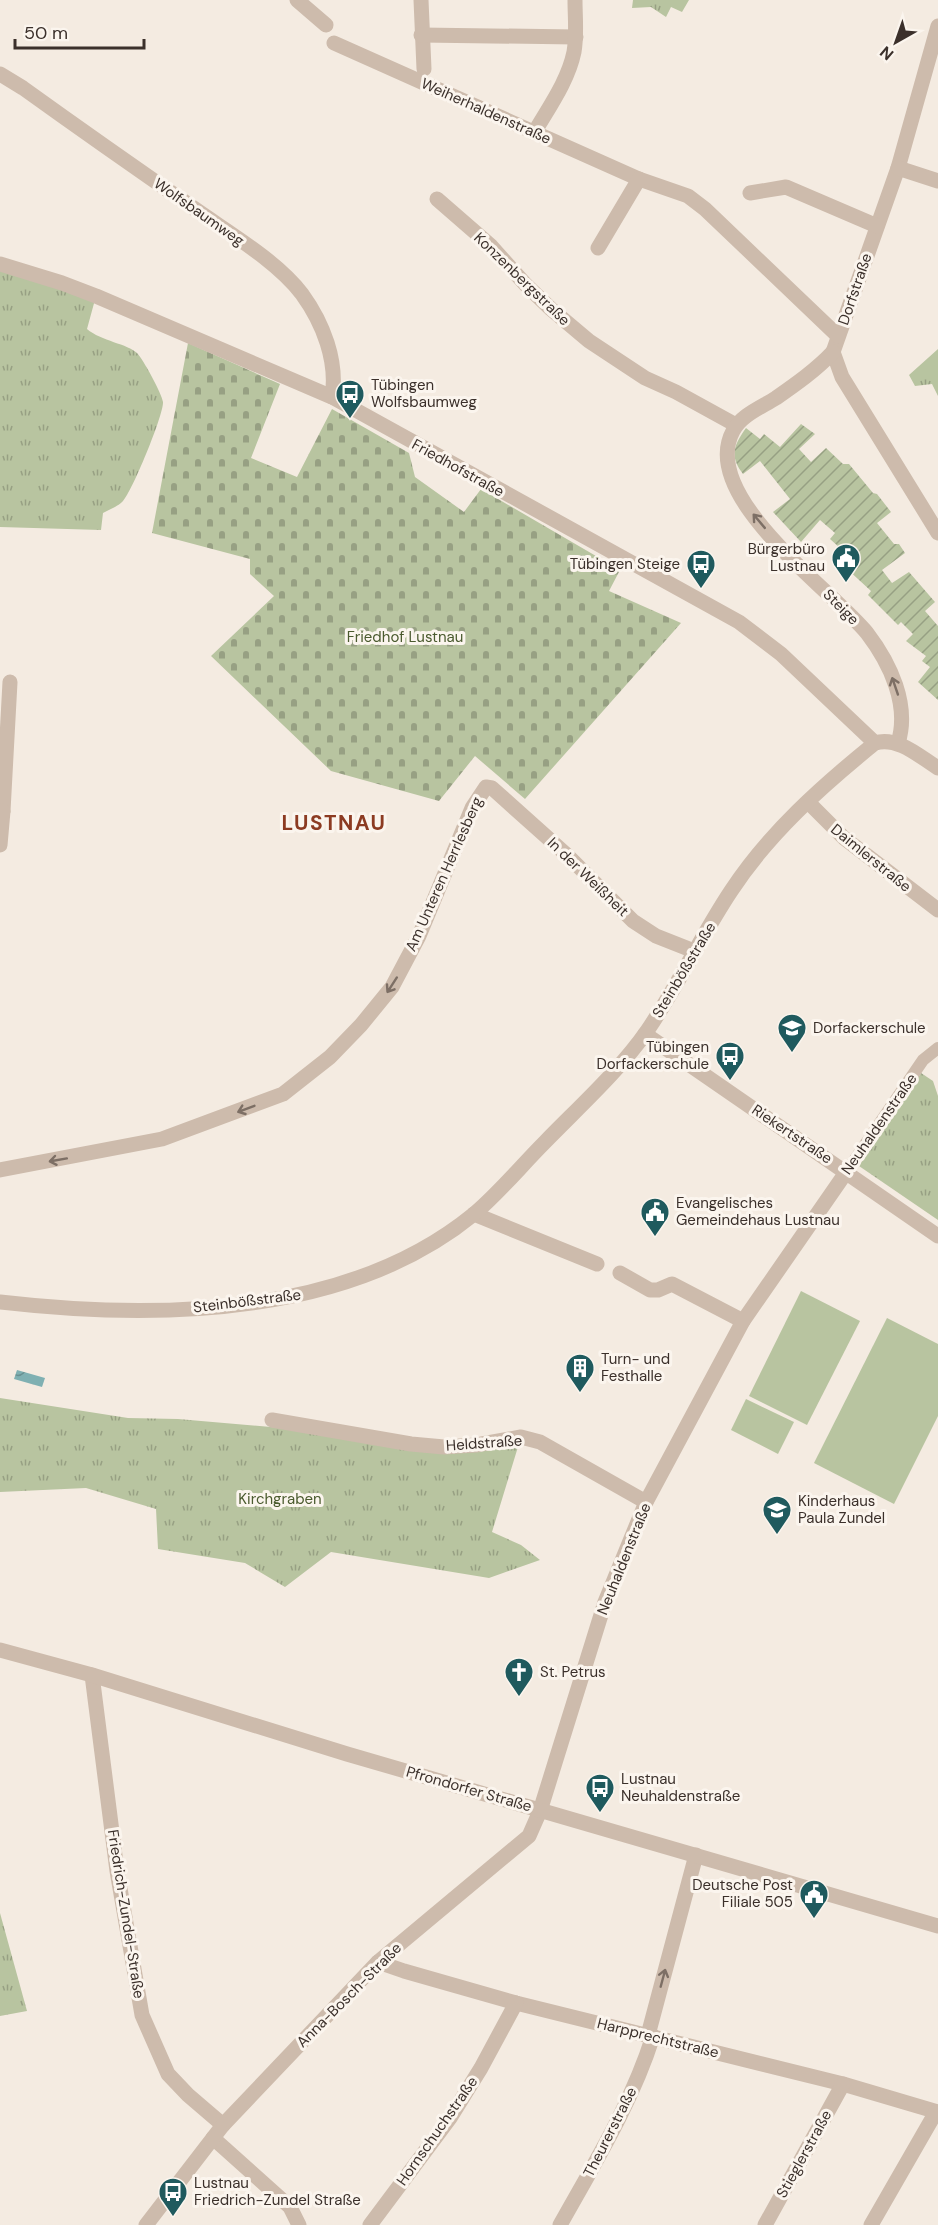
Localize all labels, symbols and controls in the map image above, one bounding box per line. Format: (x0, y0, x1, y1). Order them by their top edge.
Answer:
scale bar (15, 12, 144, 50)
north arrow (866, 12, 926, 72)
text: 50 m (24, 21, 68, 45)
text: N (875, 41, 898, 65)
street label: Weiherhaldenstraße (418, 73, 554, 149)
street label: Wolfsbaumweg (150, 173, 248, 251)
street label: Konzenbergstraße (470, 228, 574, 330)
street label: Dorfstraße (833, 250, 877, 328)
place label: Tübingen Wolfsbaumweg (371, 375, 477, 412)
bus stop icon: Tübingen Wolfsbaumweg (334, 378, 366, 420)
street label: Friedhofstraße (408, 434, 508, 502)
one-way arrow (752, 514, 766, 529)
place label: Bürgerbüro Lustnau (748, 539, 825, 576)
public building icon: Bürgerbüro Lustnau (830, 542, 862, 584)
bus stop icon: Tübingen Steige (685, 548, 717, 590)
place label: Tübingen Steige (570, 554, 680, 574)
street label: Steige (819, 585, 863, 629)
park label: Friedhof Lustnau (347, 627, 463, 647)
one-way arrow (889, 677, 900, 696)
street label: Am Unteren Herrlesberg (401, 794, 487, 954)
district label: LUSTNAU (282, 809, 387, 837)
street label: Daimlerstraße (827, 819, 915, 897)
street label: In der Weißheit (543, 833, 633, 921)
street label: Steinbößstraße (648, 918, 720, 1022)
one-way arrow (385, 976, 397, 993)
school or university icon: Dorfackerschule (776, 1012, 808, 1054)
place label: Dorfackerschule (813, 1018, 926, 1038)
place label: Tübingen Dorfackerschule (596, 1037, 709, 1074)
bus stop icon: Tübingen Dorfackerschule (714, 1040, 746, 1082)
street label: Neuhaldenstraße (837, 1069, 921, 1179)
street label: Riekertstraße (748, 1100, 836, 1168)
one-way arrow (237, 1104, 255, 1115)
one-way arrow (49, 1155, 68, 1166)
place label: Evangelisches Gemeindehaus Lustnau (676, 1193, 840, 1230)
public building icon: Evangelisches Gemeindehaus Lustnau (639, 1196, 671, 1238)
street label: Steinbößstraße (192, 1284, 302, 1318)
place label: Turn- und Festhalle (601, 1349, 670, 1386)
building icon: Turn- und Festhalle (564, 1352, 596, 1394)
street label: Heldstraße (445, 1430, 523, 1456)
park label: Kirchgraben (238, 1489, 322, 1509)
place label: Kinderhaus Paula Zundel (798, 1491, 885, 1528)
school or university icon: Kinderhaus Paula Zundel (761, 1494, 793, 1536)
street label: Neuhaldenstraße (592, 1500, 656, 1618)
church icon: St. Petrus (503, 1656, 535, 1698)
place label: St. Petrus (540, 1662, 606, 1682)
street label: Pfrondorfer Straße (404, 1761, 534, 1817)
place label: Lustnau Neuhaldenstraße (621, 1769, 740, 1806)
bus stop icon: Lustnau Neuhaldenstraße (584, 1772, 616, 1814)
street label: Friedrich-Zundel-Straße (103, 1828, 149, 2000)
place label: Deutsche Post Filiale 505 (692, 1875, 793, 1912)
public building icon: Deutsche Post Filiale 505 (798, 1878, 830, 1920)
street label: Anna-Bosch-Straße (292, 1938, 406, 2052)
one-way arrow (658, 1969, 669, 1988)
street label: Harpprechtstraße (595, 2013, 721, 2063)
street label: Hornschuchstraße (392, 2072, 482, 2190)
street label: Theurerstraße (579, 2084, 641, 2180)
street label: Stieglerstraße (772, 2107, 836, 2201)
place label: Lustnau Friedrich-Zundel Straße (194, 2173, 361, 2210)
bus stop icon: Lustnau Friedrich-Zundel Straße (157, 2176, 189, 2218)

